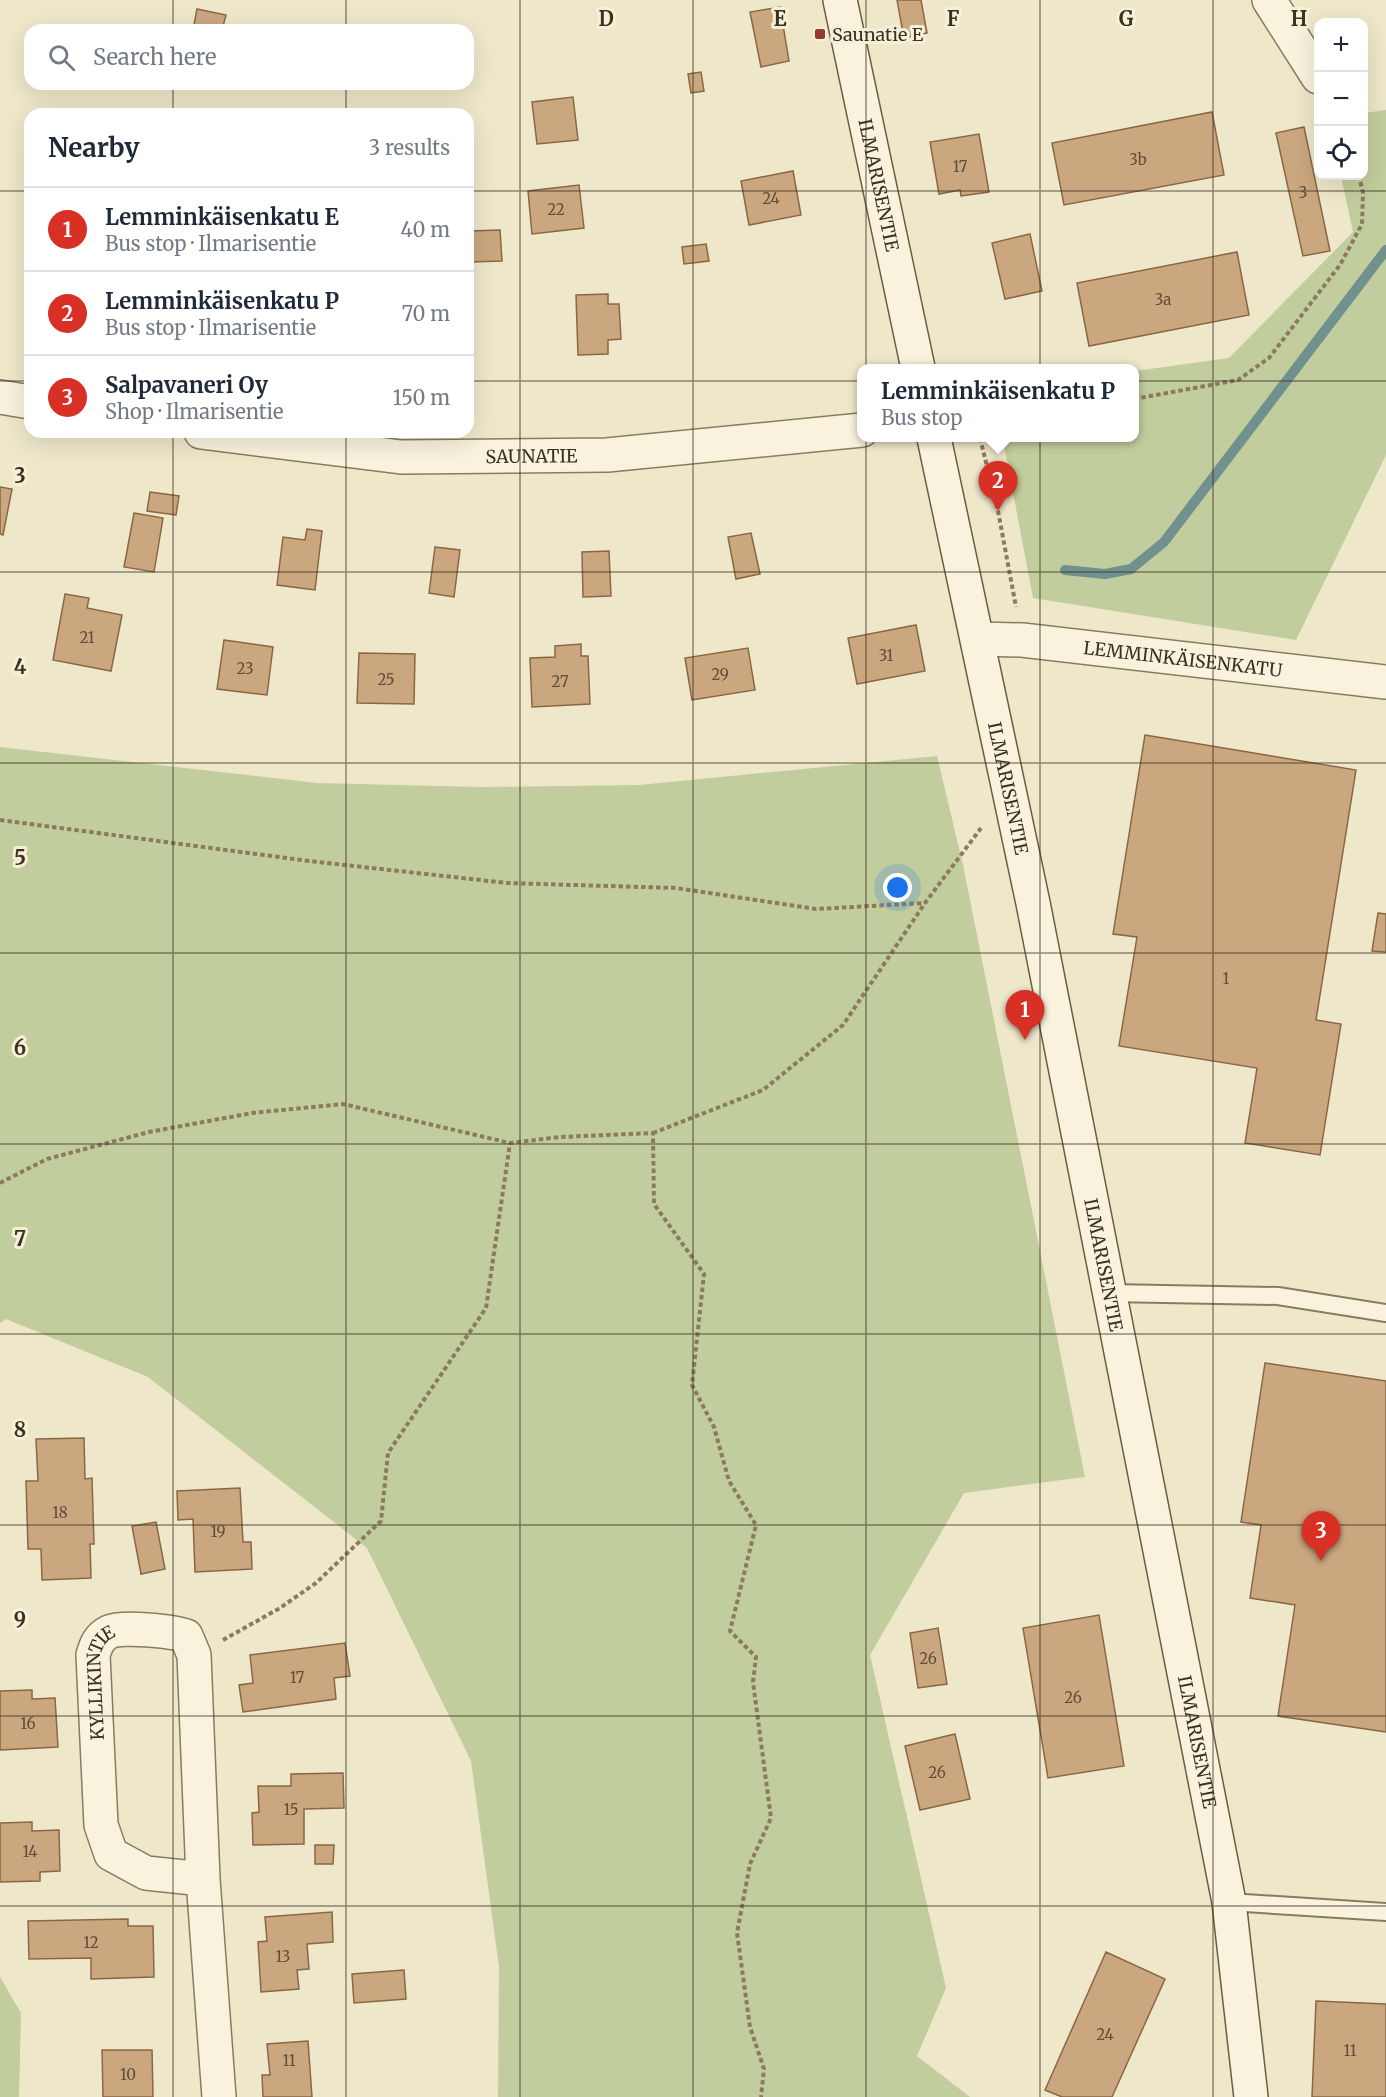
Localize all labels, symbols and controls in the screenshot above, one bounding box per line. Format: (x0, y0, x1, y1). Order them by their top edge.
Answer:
text: D (598, 6, 614, 31)
text: E (773, 6, 787, 31)
text: F (947, 6, 960, 31)
text: G (1119, 6, 1134, 31)
text: H (1291, 6, 1307, 31)
map controls (1314, 18, 1368, 180)
button: + (1314, 18, 1368, 72)
place label: Saunatie E (832, 23, 924, 46)
search box (24, 24, 474, 90)
marker: Saunatie E (813, 27, 827, 41)
icon: search (45, 41, 78, 74)
text: Search here (93, 43, 216, 71)
button: − (1314, 72, 1368, 126)
street label: ILMARISENTIE (854, 116, 905, 254)
button: locate (1314, 126, 1368, 180)
text: Nearby (48, 131, 140, 164)
text: 3 results (369, 135, 450, 160)
house number: 3b (1129, 150, 1147, 169)
house number: 17 (953, 157, 968, 176)
house number: 3 (1299, 183, 1307, 202)
house number: 24 (762, 189, 780, 208)
house number: 22 (547, 200, 565, 219)
text: Lemminkäisenkatu E (105, 203, 339, 231)
text: 1 (63, 217, 72, 242)
text: 40 m (400, 217, 450, 242)
text: Bus stop · Ilmarisentie (105, 231, 316, 256)
text: Lemminkäisenkatu P (105, 287, 339, 315)
house number: 3a (1155, 290, 1171, 309)
text: 2 (62, 301, 73, 326)
text: 70 m (402, 301, 450, 326)
text: Bus stop · Ilmarisentie (105, 315, 316, 340)
popup (857, 364, 1139, 442)
text: Salpavaneri Oy (105, 371, 268, 399)
text: Lemminkäisenkatu P (881, 377, 1115, 405)
text: 3 (62, 385, 73, 410)
text: 150 m (393, 385, 450, 410)
text: Shop · Ilmarisentie (105, 399, 283, 424)
text: Bus stop (881, 405, 963, 430)
street label: SAUNATIE (485, 444, 578, 468)
pin: 2 (978, 462, 1018, 511)
text: 3 (14, 463, 26, 488)
house number: 21 (79, 628, 95, 647)
street label: LEMMINKÄISENKATU (1082, 636, 1284, 682)
house number: 31 (879, 646, 894, 665)
text: 4 (14, 654, 27, 679)
house number: 23 (237, 659, 253, 678)
house number: 29 (711, 665, 729, 684)
house number: 25 (377, 670, 395, 689)
house number: 27 (552, 672, 569, 691)
street label: ILMARISENTIE (983, 720, 1034, 857)
text: 5 (14, 845, 26, 870)
your location (883, 873, 912, 902)
house number: 1 (1223, 969, 1230, 988)
pin: 1 (1006, 990, 1044, 1040)
text: 6 (14, 1035, 26, 1060)
street label: ILMARISENTIE (1080, 1196, 1128, 1334)
text: 7 (14, 1226, 26, 1251)
text: 8 (14, 1417, 26, 1442)
house number: 18 (52, 1503, 68, 1522)
pin: 3 (1302, 1512, 1340, 1561)
house number: 19 (210, 1522, 226, 1541)
text: 9 (14, 1607, 26, 1632)
street label: KYLLIKINTIE (81, 1620, 119, 1741)
house number: 26 (919, 1649, 937, 1668)
house number: 17 (290, 1668, 305, 1687)
street label: ILMARISENTIE (1173, 1673, 1222, 1811)
house number: 26 (1064, 1688, 1082, 1707)
house number: 16 (20, 1714, 36, 1733)
house number: 26 (928, 1763, 946, 1782)
house number: 15 (283, 1800, 299, 1819)
house number: 14 (22, 1842, 38, 1861)
house number: 12 (83, 1933, 99, 1952)
house number: 13 (276, 1947, 290, 1966)
house number: 24 (1096, 2025, 1114, 2044)
house number: 11 (1343, 2041, 1357, 2060)
house number: 11 (282, 2051, 296, 2070)
house number: 10 (120, 2065, 136, 2084)

